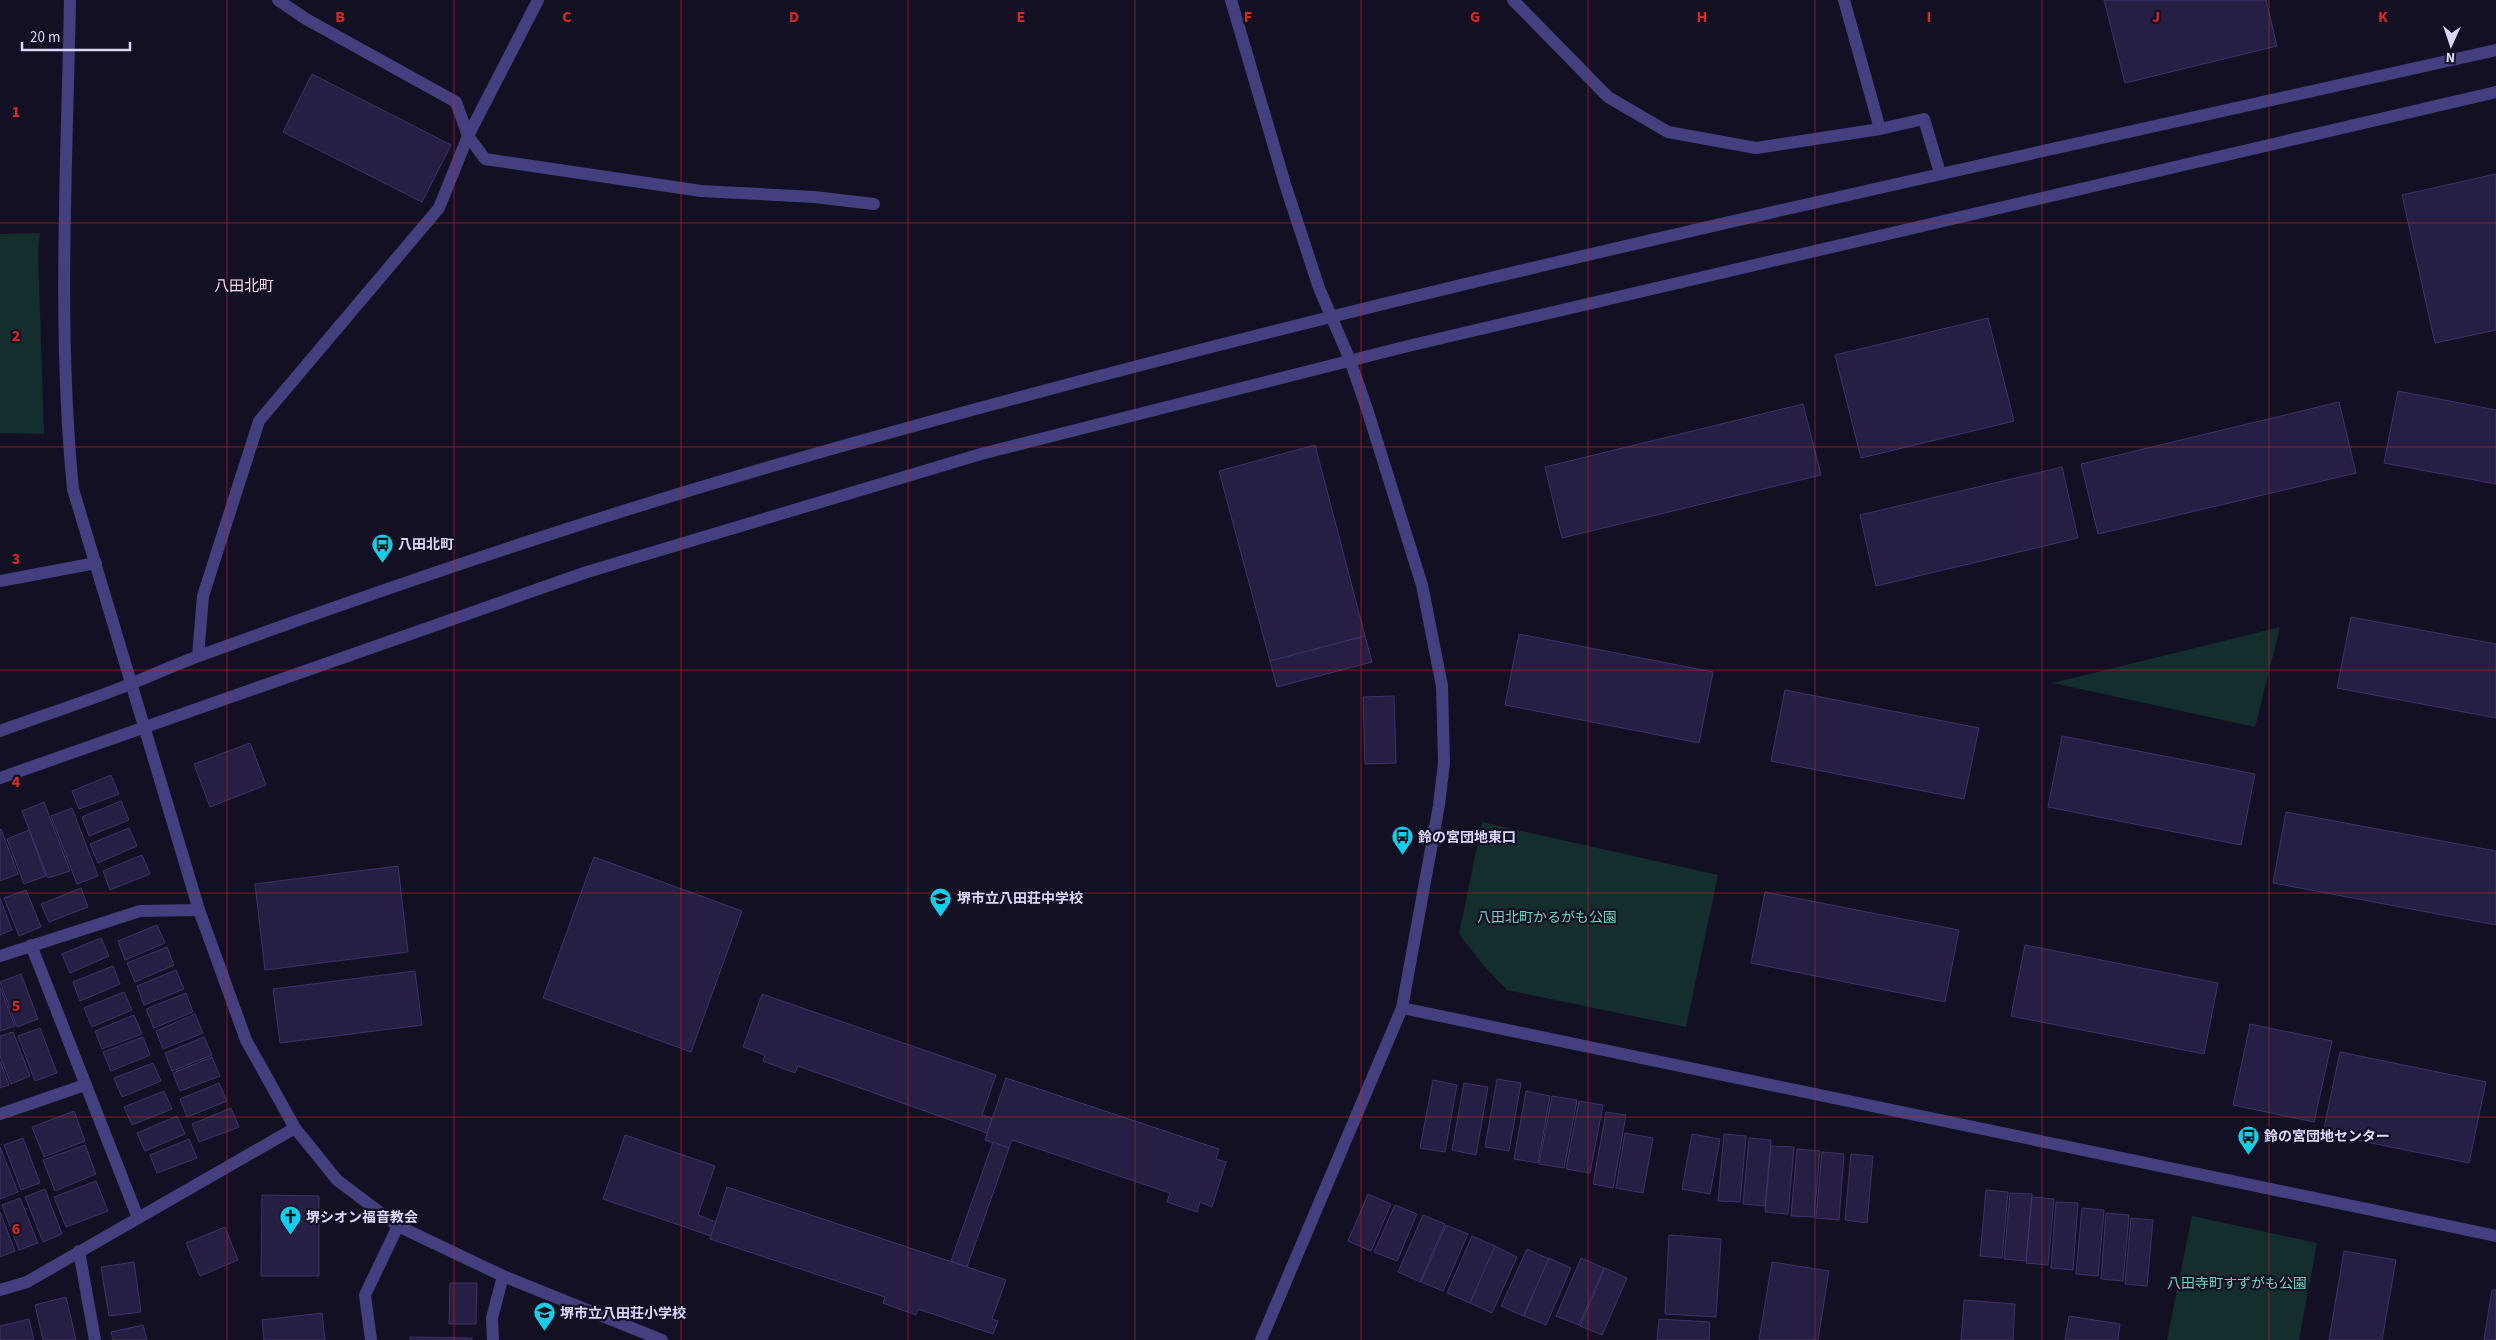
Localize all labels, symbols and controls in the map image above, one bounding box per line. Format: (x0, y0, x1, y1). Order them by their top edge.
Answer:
text: B (335, 6, 345, 28)
text: C (562, 6, 572, 28)
text: D (789, 6, 799, 28)
text: E (1017, 6, 1025, 28)
text: F (1244, 6, 1252, 28)
text: G (1470, 6, 1480, 28)
text: H (1697, 6, 1707, 28)
text: I (1927, 6, 1931, 28)
text: J (2152, 6, 2160, 28)
text: K (2378, 6, 2388, 28)
scale bar (22, 20, 130, 52)
north arrow (2426, 20, 2476, 70)
text: 20 m (30, 27, 60, 48)
text: N (2445, 47, 2456, 67)
text: 1 (12, 101, 20, 123)
district label: 八田北町 (214, 276, 274, 297)
text: 2 (12, 325, 20, 347)
bus stop icon: 八田北町 (370, 532, 394, 563)
place label: 八田北町 (398, 535, 454, 555)
text: 3 (12, 548, 20, 570)
text: 4 (12, 771, 21, 793)
bus stop icon: 鈴の宮団地東口 (1390, 825, 1414, 856)
place label: 鈴の宮団地東口 (1418, 828, 1516, 848)
school or university icon: 堺市立八田荘中学校 (929, 886, 953, 917)
place label: 堺市立八田荘中学校 (957, 889, 1083, 909)
park label: 八田北町かるがも公園 (1477, 908, 1617, 928)
text: 5 (12, 995, 20, 1017)
bus stop icon: 鈴の宮団地センター (2236, 1124, 2260, 1155)
place label: 鈴の宮団地センター (2264, 1127, 2390, 1147)
church icon: 堺シオン福音教会 (278, 1205, 302, 1236)
place label: 堺シオン福音教会 (306, 1208, 418, 1228)
text: 6 (12, 1218, 20, 1240)
park label: 八田寺町すずがも公園 (2167, 1274, 2307, 1294)
school or university icon: 堺市立八田荘小学校 (532, 1301, 556, 1332)
place label: 堺市立八田荘小学校 (560, 1304, 686, 1324)

